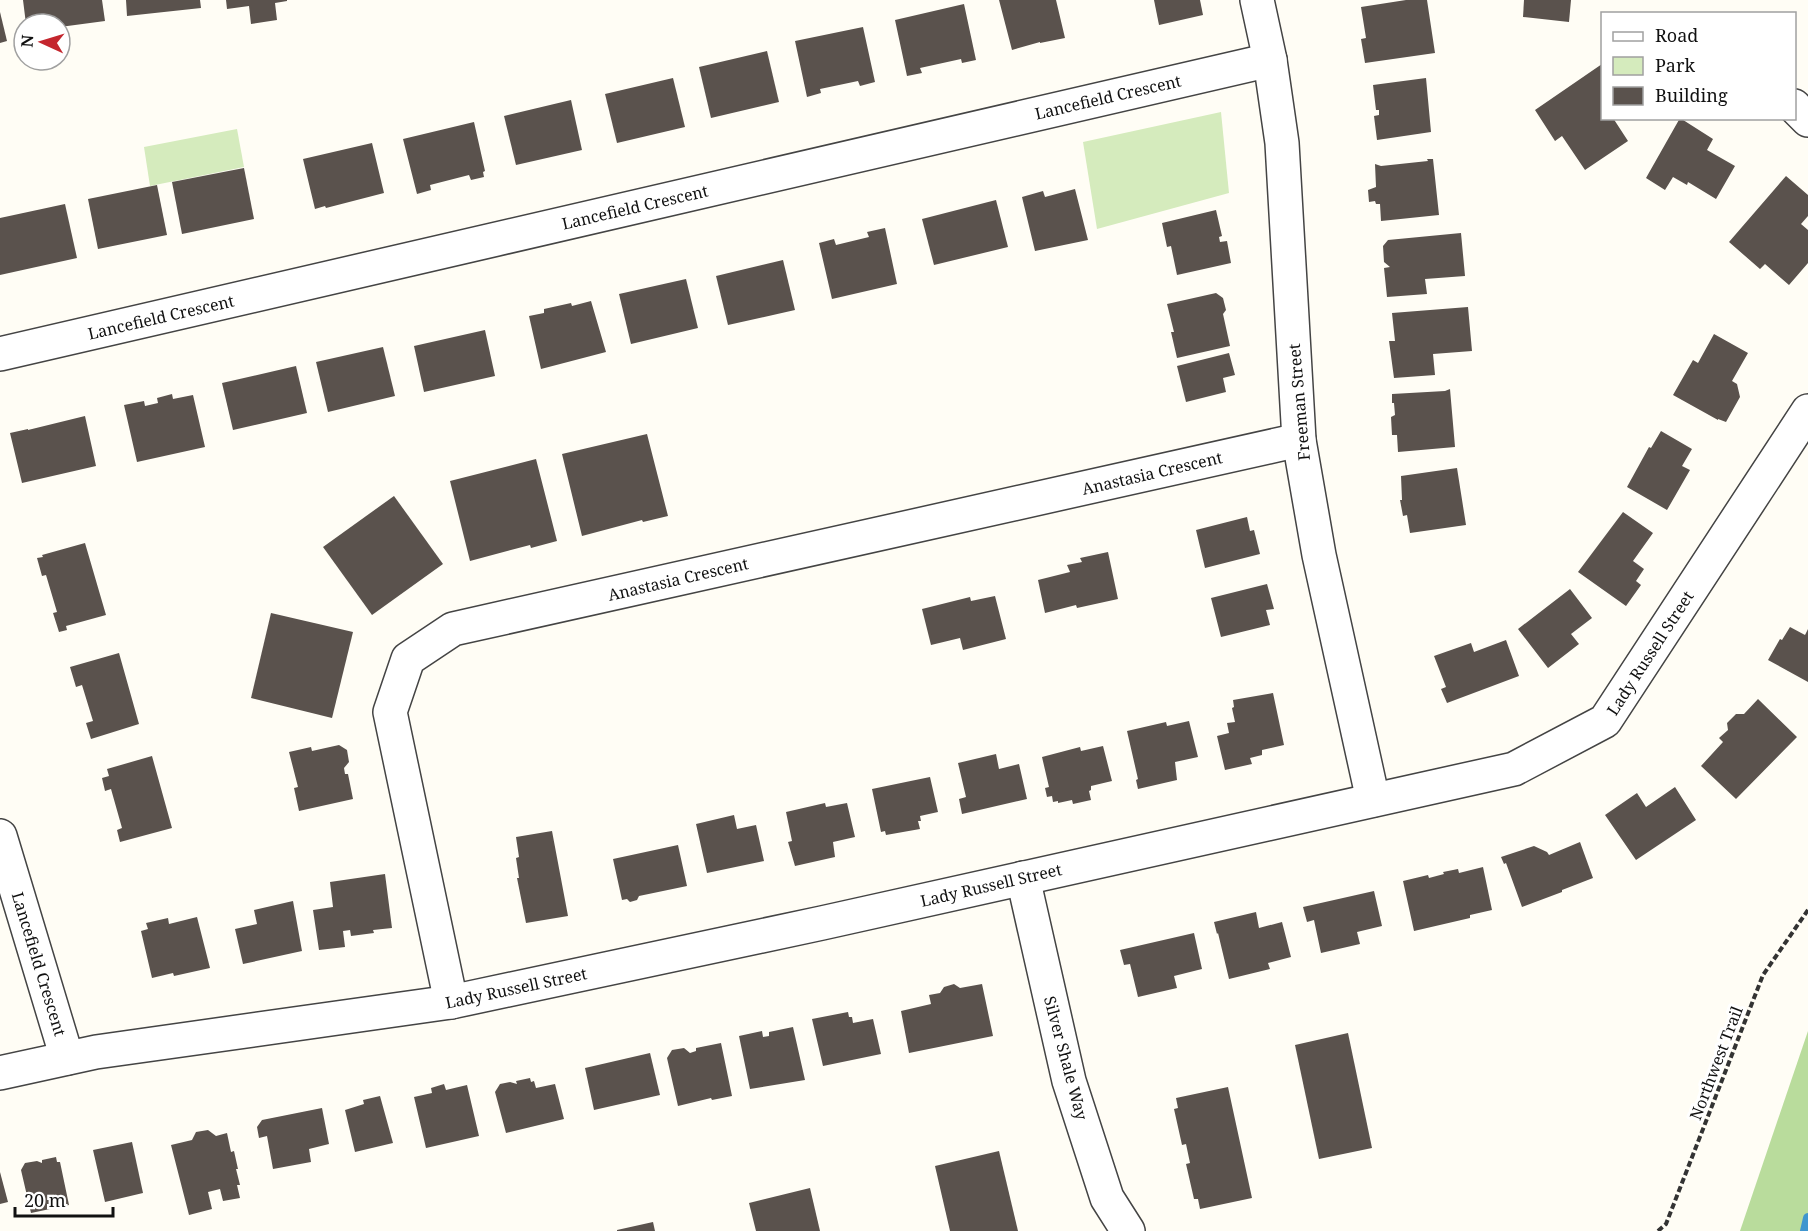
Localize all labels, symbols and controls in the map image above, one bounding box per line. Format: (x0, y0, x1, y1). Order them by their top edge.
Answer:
north arrow (12, 12, 72, 72)
legend (1601, 12, 1796, 120)
text: Road (1655, 23, 1698, 47)
text: N (16, 34, 38, 48)
text: Park (1655, 53, 1695, 77)
street label: Lancefield Crescent (1033, 69, 1184, 125)
text: Building (1655, 83, 1728, 107)
street label: Lancefield Crescent (560, 179, 711, 235)
street label: Lancefield Crescent (86, 289, 237, 345)
street label: Freeman Street (1283, 342, 1315, 461)
street label: Anastasia Crescent (1080, 446, 1225, 500)
street label: Anastasia Crescent (606, 552, 751, 606)
street label: Lady Russell Street (1601, 586, 1699, 720)
street label: Lady Russell Street (918, 858, 1064, 912)
street label: Lancefield Crescent (7, 889, 71, 1039)
street label: Lady Russell Street (443, 962, 589, 1014)
street label: Silver Shale Way (1039, 994, 1093, 1123)
street label: Northwest Trail (1684, 1003, 1748, 1123)
scale bar (15, 1180, 112, 1218)
text: 20 m (24, 1188, 66, 1212)

